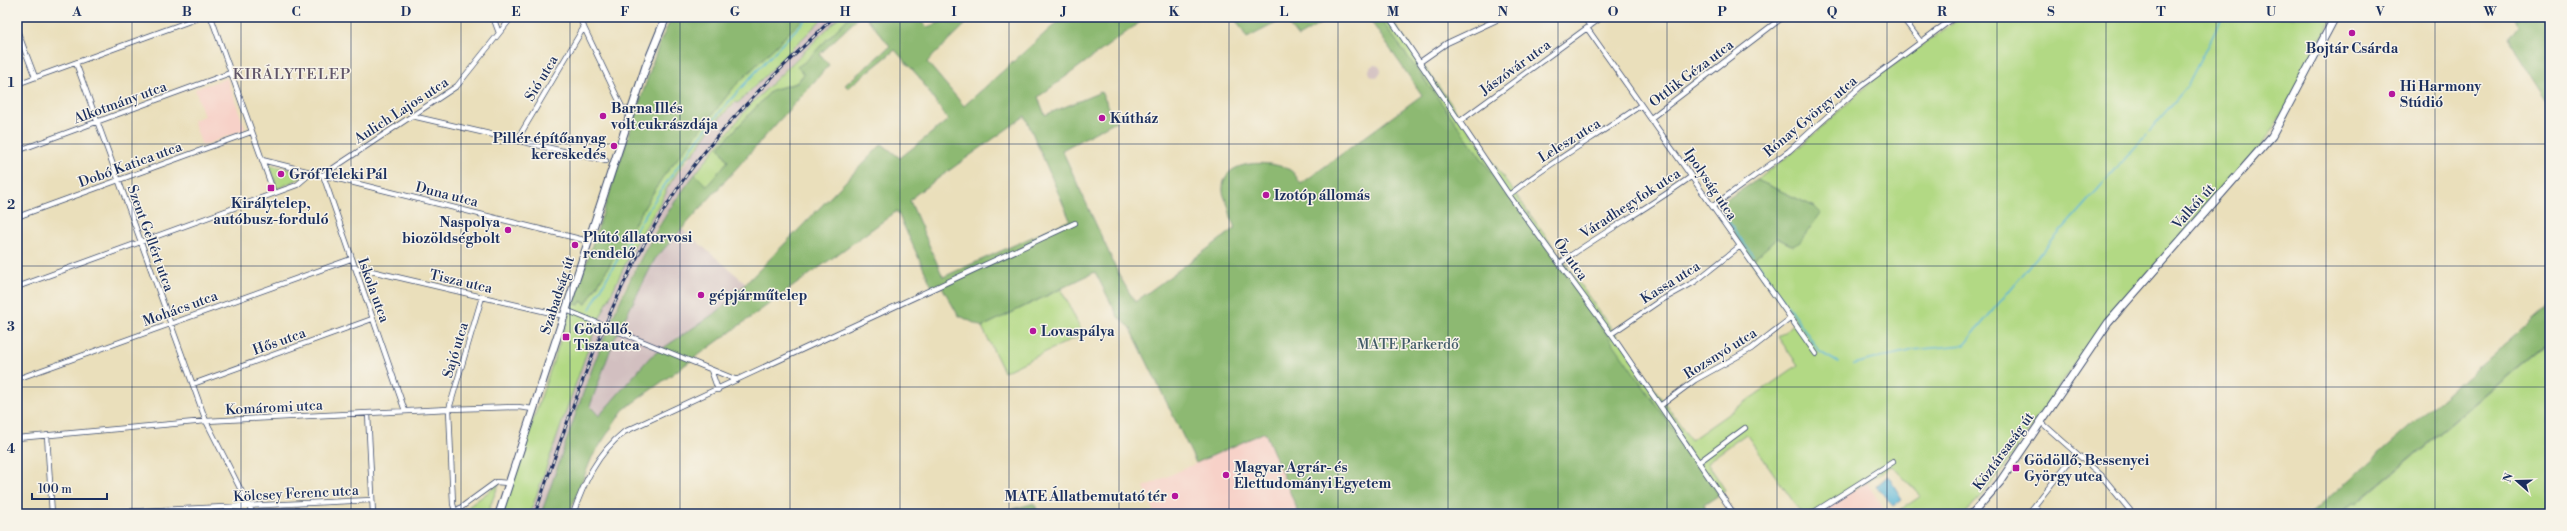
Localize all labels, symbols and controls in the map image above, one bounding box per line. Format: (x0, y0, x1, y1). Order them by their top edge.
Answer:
text: A (71, 4, 82, 20)
text: B (182, 4, 192, 20)
text: C (291, 4, 301, 20)
text: D (401, 4, 411, 20)
text: E (511, 4, 521, 20)
text: F (620, 4, 630, 20)
text: G (730, 4, 741, 20)
text: H (840, 4, 851, 20)
text: I (951, 4, 957, 20)
text: J (1059, 4, 1067, 20)
text: K (1169, 4, 1180, 20)
text: L (1280, 4, 1289, 20)
text: M (1387, 4, 1399, 20)
text: N (1498, 4, 1509, 20)
text: O (1608, 4, 1619, 20)
text: P (1717, 4, 1727, 20)
text: Q (1827, 4, 1838, 20)
text: R (1937, 4, 1947, 20)
text: S (2047, 4, 2055, 20)
text: T (2156, 4, 2166, 20)
text: U (2266, 4, 2276, 20)
text: V (2375, 4, 2385, 20)
text: W (2482, 4, 2497, 20)
marker: Bojtár Csárda (2347, 28, 2357, 38)
street label: Jászóvár utca (1476, 36, 1555, 100)
street label: Ottlik Géza utca (1646, 36, 1738, 111)
place label: Bojtár Csárda (2306, 40, 2399, 58)
street label: Sió utca (521, 52, 563, 105)
district label: KIRÁLYTELEP (233, 64, 351, 84)
street label: Rónay György utca (1760, 72, 1862, 161)
street label: Aulich Lajos utca (350, 73, 453, 149)
text: 1 (8, 75, 15, 91)
street label: Alkotmány utca (70, 77, 170, 128)
place label: Hi Harmony Stúdió (2400, 78, 2482, 112)
marker: Hi Harmony Stúdió (2387, 89, 2397, 99)
place label: Barna Illés volt cukrászdája (610, 100, 718, 134)
place label: Kútház (1110, 110, 1159, 128)
marker: Barna Illés volt cukrászdája (598, 111, 608, 121)
marker: Kútház (1097, 113, 1107, 123)
street label: Lelesz utca (1535, 114, 1605, 167)
place label: Pillér építőanyag kereskedés (493, 130, 607, 164)
street label: Dobó Katica utca (76, 138, 185, 192)
marker: Pillér építőanyag kereskedés (609, 141, 619, 151)
street label: Ipolyság utca (1680, 145, 1741, 225)
street label: Váradhegyfok utca (1576, 164, 1685, 244)
place label: Gróf Teleki Pál (289, 166, 388, 184)
marker: Gróf Teleki Pál (276, 169, 286, 179)
street label: Duna utca (413, 178, 481, 212)
street label: Valkói út (2168, 180, 2219, 234)
street label: Szent Gellért utca (122, 183, 178, 295)
marker: Királytelep, autóbusz-forduló (266, 183, 276, 193)
place label: Izotóp állomás (1274, 187, 1370, 205)
marker: Izotóp állomás (1261, 190, 1271, 200)
place label: Királytelep, autóbusz-forduló (213, 195, 329, 229)
text: 2 (7, 197, 15, 213)
place label: Naspolya biozöldségbolt (402, 214, 501, 248)
marker: Naspolya biozöldségbolt (503, 225, 513, 235)
place label: Plútó állatorvosi rendelő (583, 229, 693, 263)
street label: Őz utca (1549, 234, 1594, 285)
marker: Plútó állatorvosi rendelő (570, 240, 580, 250)
street label: Szabadság út (537, 254, 579, 337)
street label: Iskola utca (353, 256, 393, 326)
street label: Kassa utca (1637, 257, 1704, 308)
street label: Tisza utca (428, 266, 495, 298)
street label: Mohács utca (140, 287, 221, 331)
place label: gépjárműtelep (709, 287, 808, 305)
marker: gépjárműtelep (696, 290, 706, 300)
text: 3 (7, 319, 15, 335)
street label: Sajó utca (439, 319, 473, 380)
place label: Gödöllő, Tisza utca (574, 321, 640, 355)
place label: Lovaspálya (1041, 323, 1115, 341)
street label: Hős utca (250, 324, 309, 360)
street label: Rozsnyó utca (1681, 324, 1761, 383)
marker: Lovaspálya (1028, 326, 1038, 336)
marker: Gödöllő, Tisza utca (561, 332, 571, 342)
park label: MATE Parkerdő (1357, 336, 1459, 354)
street label: Komáromi utca (225, 396, 324, 420)
street label: Köztársaság út (1969, 409, 2038, 494)
text: 4 (7, 441, 16, 457)
place label: Gödöllő, Bessenyei György utca (2024, 452, 2150, 486)
place label: Magyar Agrár- és Élettudományi Egyetem (1234, 459, 1392, 493)
north arrow (2497, 461, 2537, 501)
marker: Gödöllő, Bessenyei György utca (2011, 463, 2021, 473)
marker: Magyar Agrár- és Élettudományi Egyetem (1221, 470, 1231, 480)
text: N (2500, 471, 2517, 484)
scale bar (32, 475, 107, 501)
text: 100 m (38, 482, 72, 497)
street label: Kölcsey Ferenc utca (233, 482, 360, 506)
place label: MATE Állatbemutató tér (1005, 486, 1167, 506)
marker: MATE Állatbemutató tér (1170, 491, 1180, 501)

